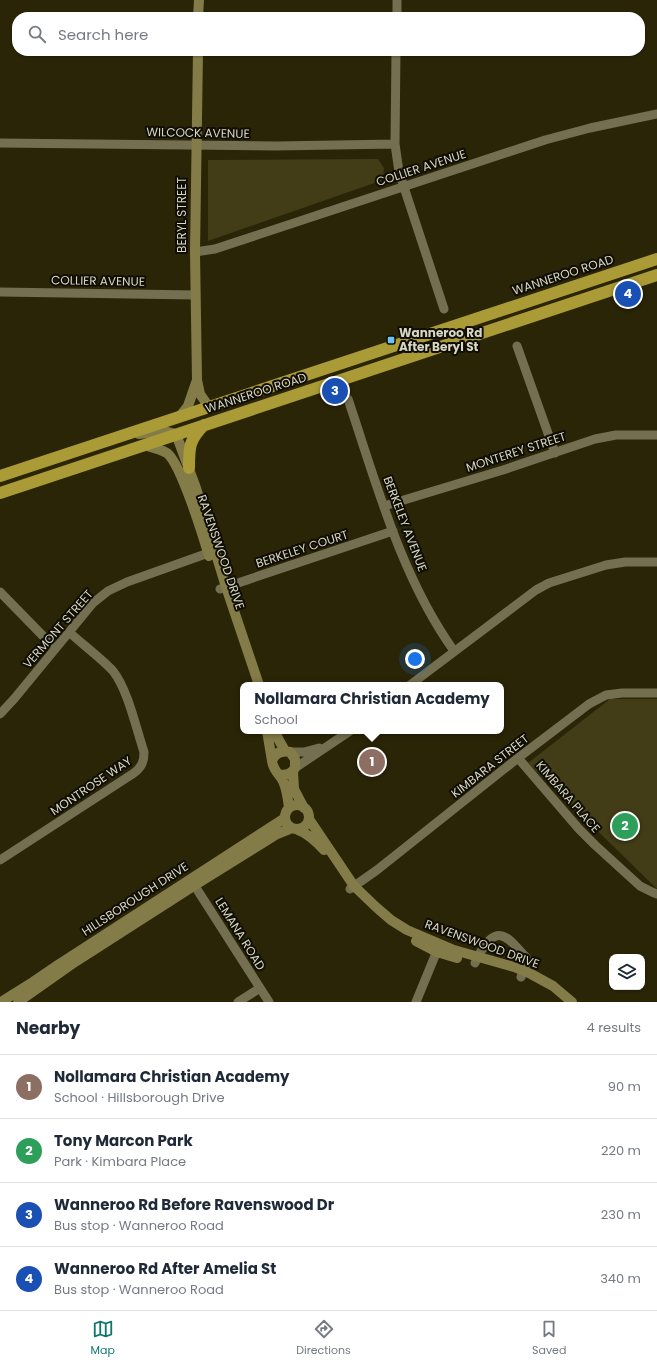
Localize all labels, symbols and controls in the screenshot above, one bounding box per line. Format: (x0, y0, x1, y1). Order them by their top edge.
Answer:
search box (12, 12, 645, 56)
icon: search (26, 23, 48, 45)
text: Search here (58, 24, 148, 45)
street label: WILCOCK AVENUE (146, 123, 250, 142)
street label: COLLIER AVENUE (374, 145, 468, 190)
street label: BERYL STREET (173, 177, 190, 253)
street label: WANNEROO ROAD (510, 250, 616, 299)
street label: COLLIER AVENUE (51, 271, 145, 290)
pin: 4 (615, 279, 641, 309)
place label: Wanneroo Rd After Beryl St (399, 324, 482, 355)
marker: Wanneroo Rd After Beryl St (386, 335, 396, 345)
street label: WANNEROO ROAD (203, 368, 309, 417)
pin: 3 (322, 376, 348, 406)
street label: MONTEREY STREET (464, 427, 568, 476)
street label: BERKELEY AVENUE (379, 474, 431, 574)
street label: RAVENSWOOD DRIVE (194, 492, 249, 612)
street label: BERKELEY COURT (253, 525, 351, 571)
street label: VERMONT STREET (19, 585, 97, 672)
your location (405, 649, 425, 669)
popup (240, 682, 504, 734)
text: Nollamara Christian Academy (254, 688, 490, 709)
text: School (254, 710, 298, 729)
street label: KIMBARA STREET (447, 730, 532, 801)
pin: 1 (359, 747, 385, 777)
street label: MONTROSE WAY (47, 752, 135, 819)
street label: KIMBARA PLACE (532, 757, 604, 836)
pin: 2 (612, 811, 638, 841)
street label: HILLSBOROUGH DRIVE (78, 858, 191, 940)
street label: LEMANA ROAD (211, 894, 270, 973)
street label: RAVENSWOOD DRIVE (423, 915, 542, 972)
map controls (609, 954, 645, 990)
button: layers (609, 954, 645, 990)
text: Nearby (16, 1016, 80, 1040)
text: 4 results (587, 1018, 641, 1037)
text: Nollamara Christian Academy (54, 1066, 290, 1087)
text: 1 (27, 1077, 31, 1096)
text: 90 m (608, 1077, 641, 1096)
text: School · Hillsborough Drive (54, 1088, 225, 1107)
text: Tony Marcon Park (54, 1130, 193, 1151)
text: 2 (25, 1141, 33, 1160)
text: 220 m (601, 1141, 641, 1160)
text: Park · Kimbara Place (54, 1152, 186, 1171)
text: Wanneroo Rd Before Ravenswood Dr (54, 1194, 334, 1215)
text: 3 (25, 1205, 33, 1224)
text: 230 m (601, 1205, 641, 1224)
text: Bus stop · Wanneroo Road (54, 1216, 224, 1235)
text: Wanneroo Rd After Amelia St (54, 1258, 276, 1279)
text: 4 (25, 1269, 33, 1288)
text: 340 m (600, 1269, 641, 1288)
text: Bus stop · Wanneroo Road (54, 1280, 224, 1299)
tab: Map (91, 1318, 115, 1359)
tab: Directions (296, 1318, 351, 1359)
tab: Saved (532, 1318, 566, 1359)

